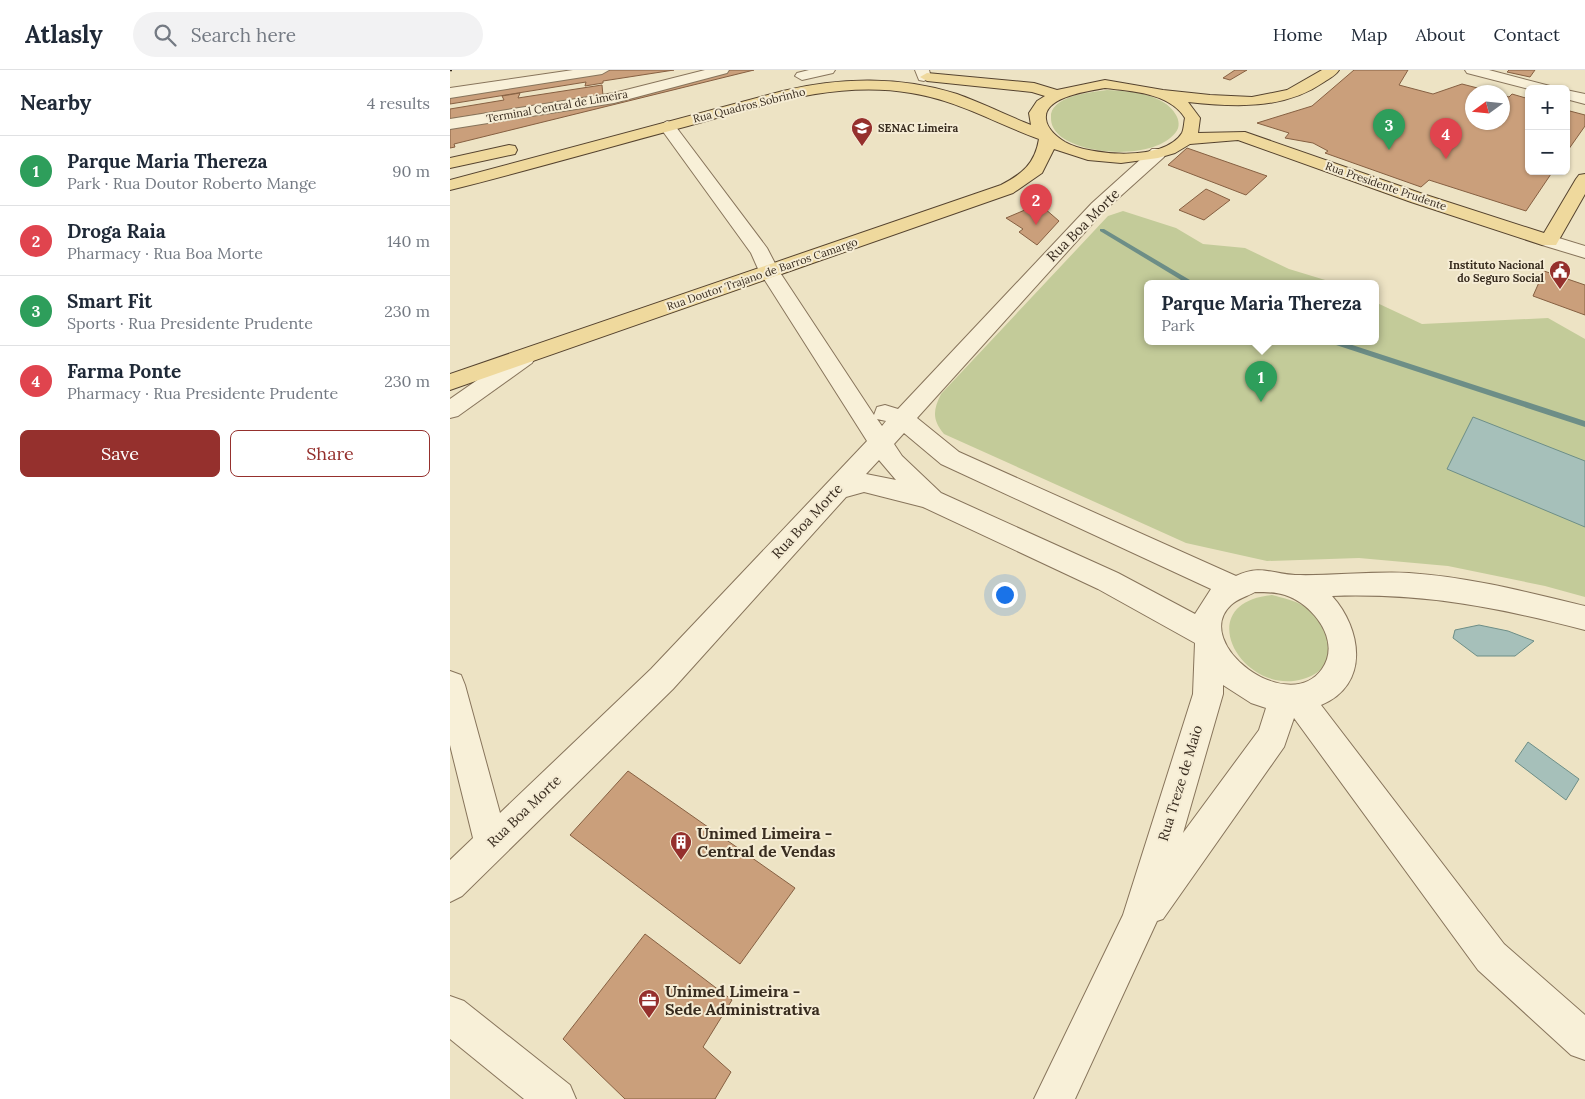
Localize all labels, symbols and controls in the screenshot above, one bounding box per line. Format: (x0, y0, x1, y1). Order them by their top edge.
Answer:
search box (133, 12, 483, 57)
text: Atlasly (25, 19, 103, 50)
icon: search (151, 21, 179, 49)
text: Search here (191, 23, 296, 47)
text: Home (1273, 23, 1323, 46)
text: Map (1351, 23, 1387, 46)
text: About (1415, 23, 1465, 46)
text: Contact (1493, 23, 1560, 46)
street label: Rua Quadros Sobrinho (691, 84, 807, 126)
north arrow (1465, 85, 1510, 130)
map controls (1525, 85, 1570, 175)
button: + (1525, 85, 1570, 130)
street label: Terminal Central de Limeira (485, 87, 629, 125)
text: Nearby (20, 89, 91, 116)
text: 4 results (367, 93, 430, 113)
pin: 3 (1373, 109, 1405, 150)
school or university icon: SENAC Limeira (850, 116, 874, 147)
pin: 4 (1430, 118, 1462, 159)
place label: SENAC Limeira (878, 121, 958, 135)
button: − (1525, 130, 1570, 175)
text: Parque Maria Thereza (67, 149, 268, 173)
street label: Rua Presidente Prudente (1324, 159, 1448, 213)
text: 1 (33, 161, 39, 181)
text: 90 m (392, 161, 430, 181)
text: Park · Rua Doutor Roberto Mange (67, 173, 316, 193)
pin: 2 (1020, 184, 1052, 225)
street label: Rua Boa Morte (1043, 184, 1124, 265)
text: Droga Raia (67, 219, 166, 243)
text: 2 (32, 231, 40, 251)
text: 140 m (387, 231, 430, 251)
street label: Rua Doutor Trajano de Barros Camargo (665, 235, 859, 313)
text: Pharmacy · Rua Boa Morte (67, 243, 263, 263)
place label: Instituto Nacional do Seguro Social (1449, 258, 1545, 285)
public building icon: Instituto Nacional do Seguro Social (1548, 259, 1572, 290)
popup (1144, 280, 1379, 345)
text: Smart Fit (67, 289, 152, 313)
text: Parque Maria Thereza (1161, 291, 1362, 315)
text: 3 (32, 301, 40, 321)
text: 230 m (384, 301, 430, 321)
text: Sports · Rua Presidente Prudente (67, 313, 313, 333)
text: Park (1161, 315, 1195, 335)
text: Farma Ponte (67, 359, 181, 383)
pin: 1 (1245, 361, 1277, 402)
text: 4 (32, 371, 40, 391)
text: 230 m (384, 371, 430, 391)
text: Pharmacy · Rua Presidente Prudente (67, 383, 338, 403)
button: Save (20, 430, 220, 477)
button: Share (230, 430, 430, 477)
street label: Rua Boa Morte (768, 479, 847, 562)
your location (992, 582, 1018, 608)
street label: Rua Treze de Maio (1154, 723, 1206, 843)
street label: Rua Boa Morte (483, 771, 565, 851)
place label: Unimed Limeira - Central de Vendas (697, 823, 836, 861)
building icon: Unimed Limeira - Central de Vendas (669, 830, 693, 861)
place label: Unimed Limeira - Sede Administrativa (665, 981, 820, 1019)
office icon: Unimed Limeira - Sede Administrativa (637, 988, 661, 1019)

